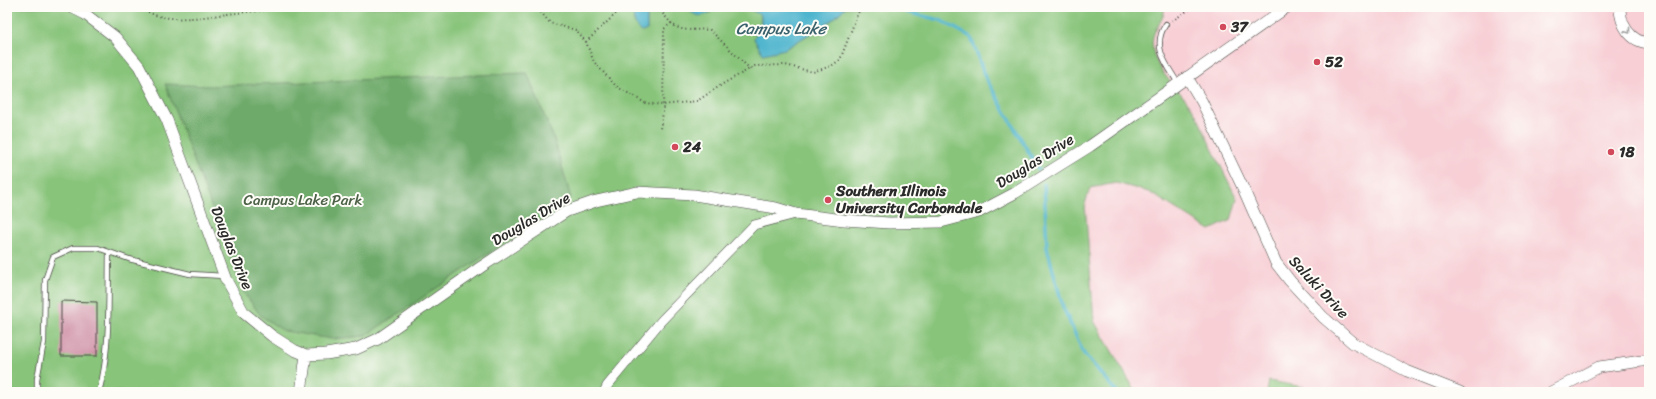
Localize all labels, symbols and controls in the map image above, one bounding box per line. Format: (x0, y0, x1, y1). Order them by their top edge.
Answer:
water label: Campus Lake (736, 14, 828, 43)
place label: 37 (1230, 14, 1249, 40)
marker: 37 (1218, 22, 1228, 32)
one-way arrow (1623, 26, 1630, 33)
place label: 52 (1325, 49, 1343, 75)
marker: 52 (1312, 57, 1322, 67)
street label: Douglas Drive (991, 127, 1079, 195)
place label: 24 (682, 134, 702, 160)
place label: 18 (1619, 139, 1635, 165)
marker: 24 (670, 142, 680, 152)
marker: 18 (1606, 147, 1616, 157)
place label: Southern Illinois University Carbondale (835, 178, 983, 221)
street label: Douglas Drive (487, 185, 576, 253)
park label: Campus Lake Park (244, 187, 362, 213)
marker: Southern Illinois University Carbondale (823, 195, 833, 205)
street label: Douglas Drive (203, 202, 261, 294)
street label: Saluki Drive (1282, 249, 1356, 325)

